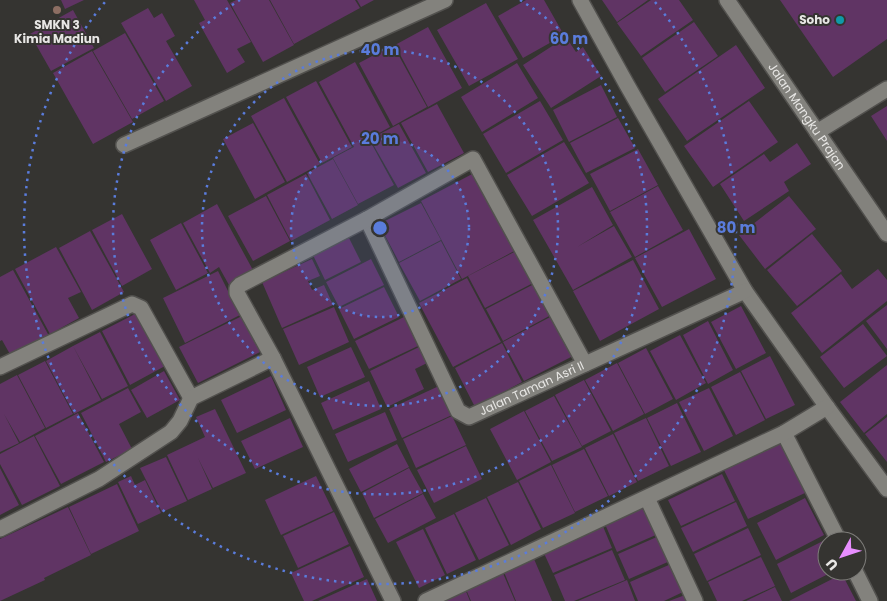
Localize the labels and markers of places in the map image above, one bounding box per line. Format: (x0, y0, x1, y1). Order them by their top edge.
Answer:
marker: SMKN 3 Kimia Madiun (51, 4, 63, 16)
place label: Soho (799, 11, 830, 28)
marker: Soho (834, 14, 846, 26)
place label: SMKN 3 Kimia Madiun (14, 16, 100, 47)
centre of rings (371, 219, 389, 237)

